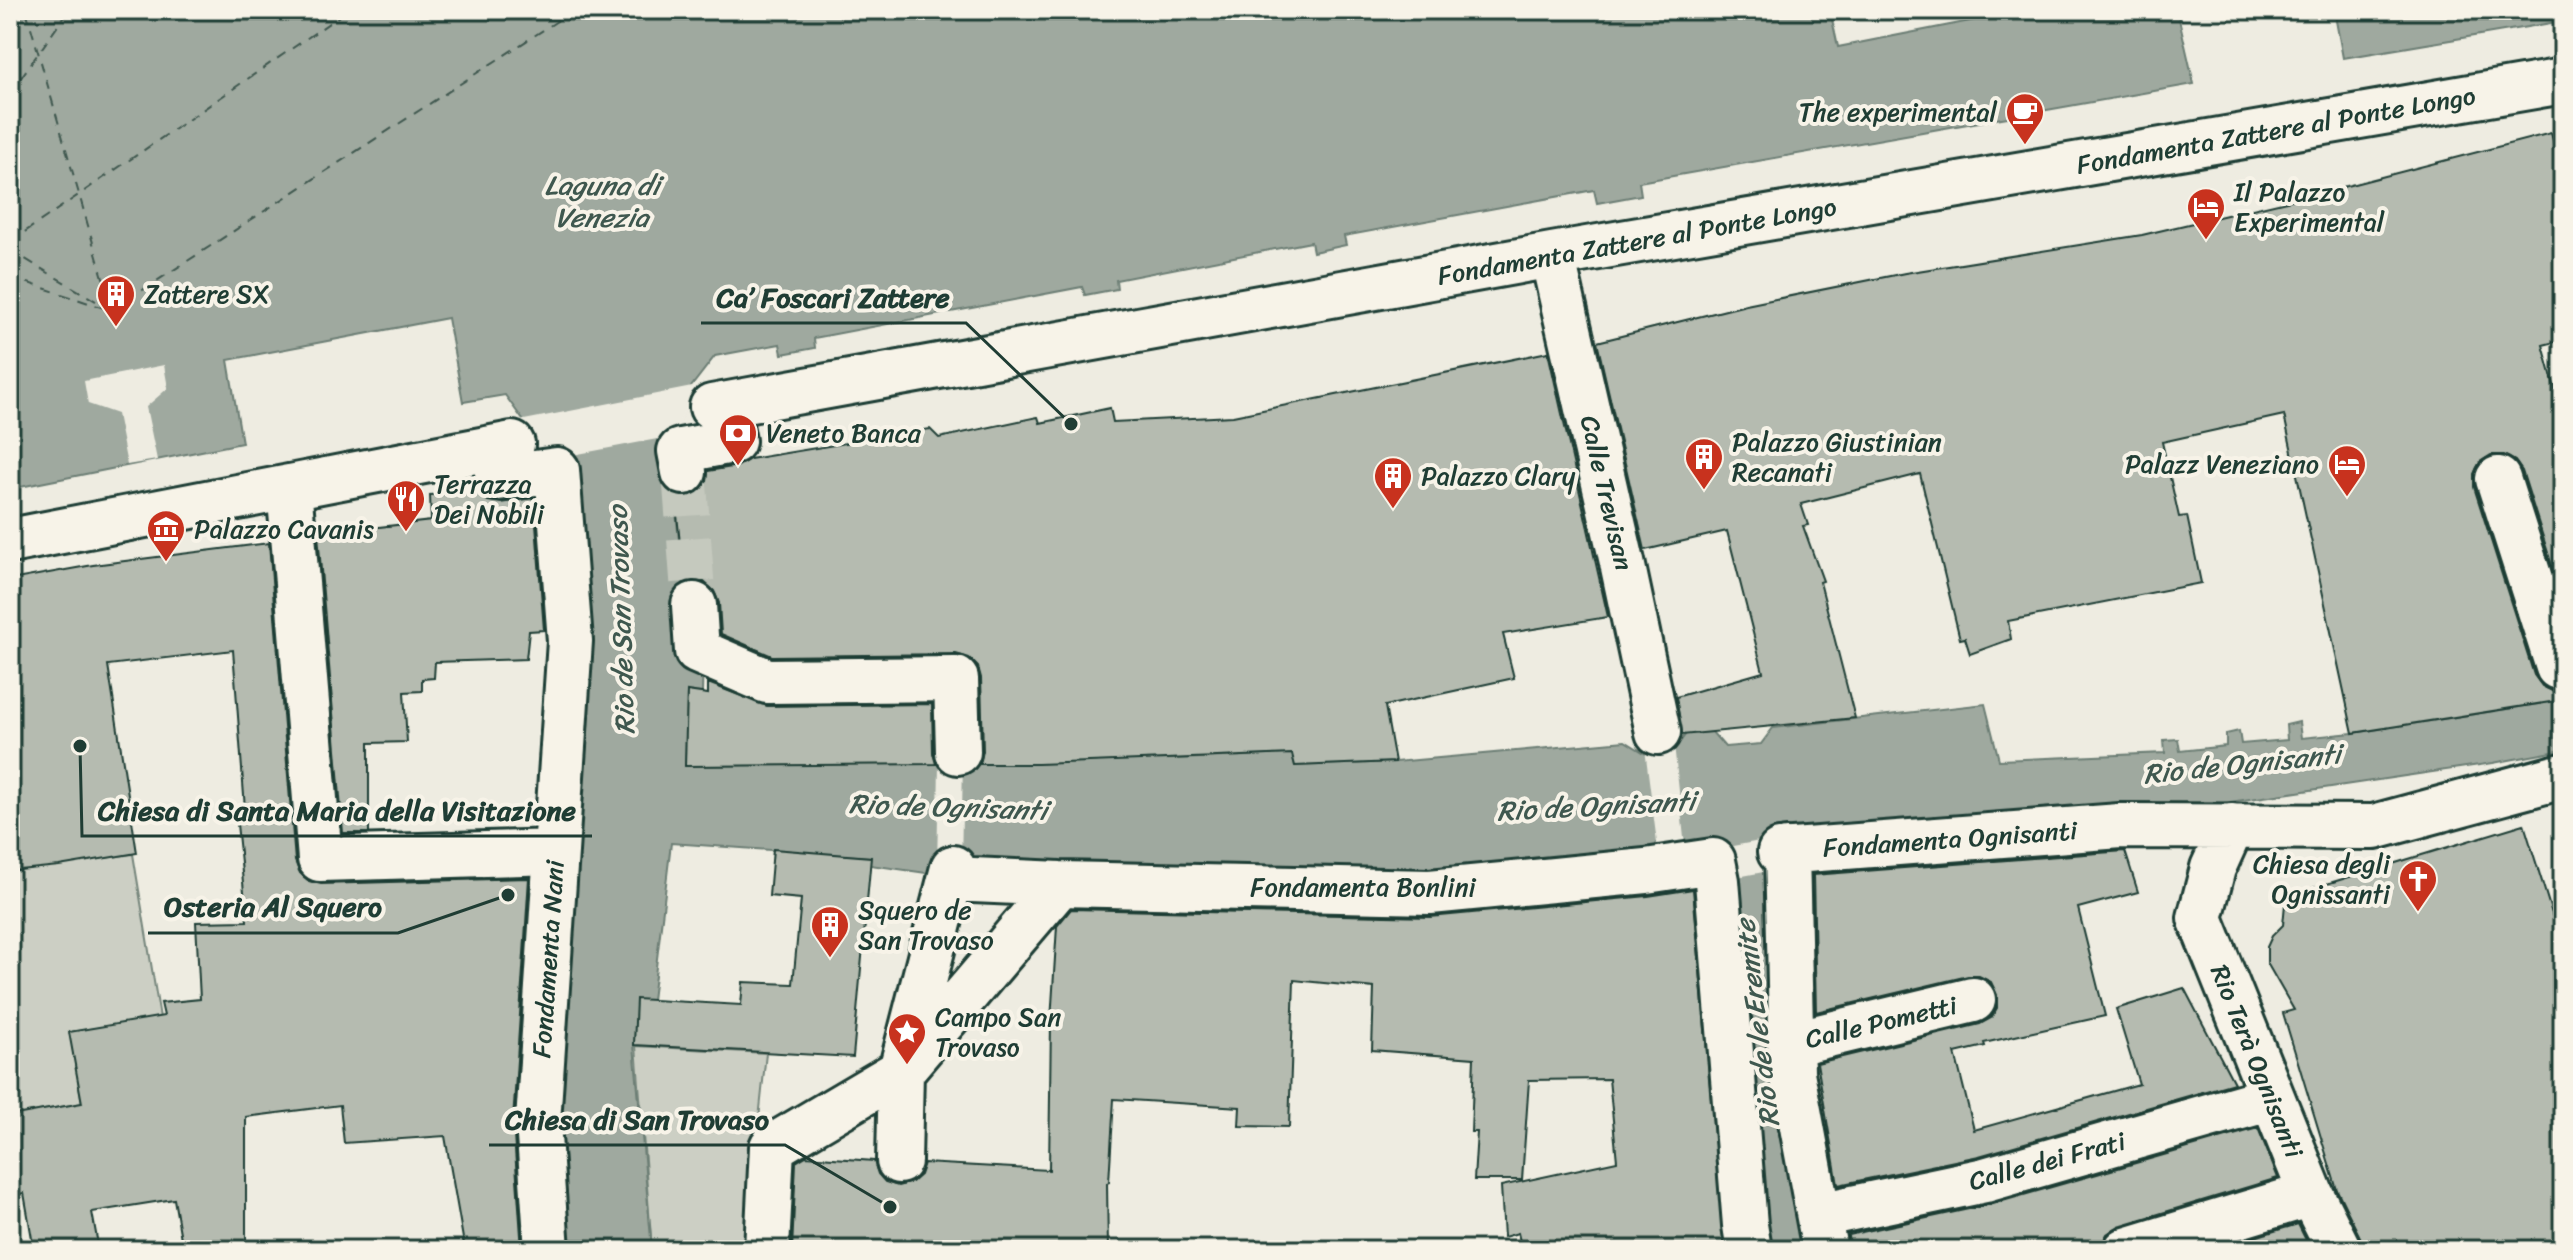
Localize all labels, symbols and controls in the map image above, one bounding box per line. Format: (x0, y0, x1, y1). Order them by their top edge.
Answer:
street label: Fondamenta Zattere al Ponte Longo (2073, 72, 2479, 188)
place label: The experimental (1799, 89, 1998, 135)
cafe icon: The experimental (2004, 91, 2046, 146)
water label: Laguna di Venezia (544, 161, 665, 242)
place label: Il Palazzo Experimental (2233, 169, 2385, 245)
street label: Fondamenta Zattere al Ponte Longo (1434, 183, 1840, 299)
hotel icon: Il Palazzo Experimental (2185, 186, 2227, 241)
place label: Zattere SX (144, 271, 269, 317)
callout: Ca’ Foscari Zattere (701, 271, 966, 323)
building icon: Zattere SX (95, 273, 137, 328)
text: Ca’ Foscari Zattere (715, 273, 950, 322)
place label: Veneto Banca (766, 410, 922, 456)
street label: Calle Trevisan (1567, 411, 1647, 575)
bank icon: Veneto Banca (717, 412, 759, 467)
place label: Palazzo Giustinian Recanati (1732, 419, 1942, 495)
building icon: Palazzo Giustinian Recanati (1683, 436, 1725, 491)
place label: Palazz Veneziano (2125, 441, 2319, 487)
hotel icon: Palazz Veneziano (2326, 443, 2368, 498)
place label: Palazzo Clary (1421, 453, 1576, 499)
building icon: Palazzo Clary (1372, 455, 1414, 510)
place label: Terrazza Dei Nobili (434, 461, 545, 537)
restaurant icon: Terrazza Dei Nobili (385, 478, 427, 533)
water label: Rio de San Trovaso (592, 502, 649, 735)
place label: Palazzo Cavanis (194, 506, 374, 552)
museum icon: Palazzo Cavanis (145, 508, 187, 563)
water label: Rio de Ognisanti (2141, 729, 2348, 799)
water label: Rio de Ognisanti (1496, 776, 1701, 836)
water label: Rio de Ognisanti (848, 779, 1053, 835)
callout: Chiesa di Santa Maria della Visitazione (82, 784, 592, 836)
text: Chiesa di Santa Maria della Visitazione (97, 786, 577, 835)
street label: Fondamenta Ognisanti (1821, 807, 2079, 871)
place label: Chiesa degli Ognissanti (2253, 841, 2391, 917)
street label: Fondamenta Nani (518, 858, 578, 1059)
church icon: Chiesa degli Ognissanti (2397, 858, 2439, 913)
street label: Fondamenta Bonlini (1250, 864, 1476, 910)
callout: Osteria Al Squero (148, 881, 398, 933)
text: Osteria Al Squero (164, 882, 382, 931)
place label: Squero de San Trovaso (858, 887, 994, 963)
building icon: Squero de San Trovaso (809, 904, 851, 959)
water label: Rio de le Eremite (1720, 914, 1794, 1130)
street label: Rio Terà Ognisanti (2197, 957, 2317, 1166)
street label: Calle Pometti (1801, 982, 1962, 1062)
place label: Campo San Trovaso (935, 994, 1061, 1070)
place icon: Campo San Trovaso (886, 1011, 928, 1066)
callout: Chiesa di San Trovaso (489, 1093, 785, 1145)
text: Chiesa di San Trovaso (504, 1095, 770, 1144)
street label: Calle dei Frati (1963, 1118, 2131, 1204)

